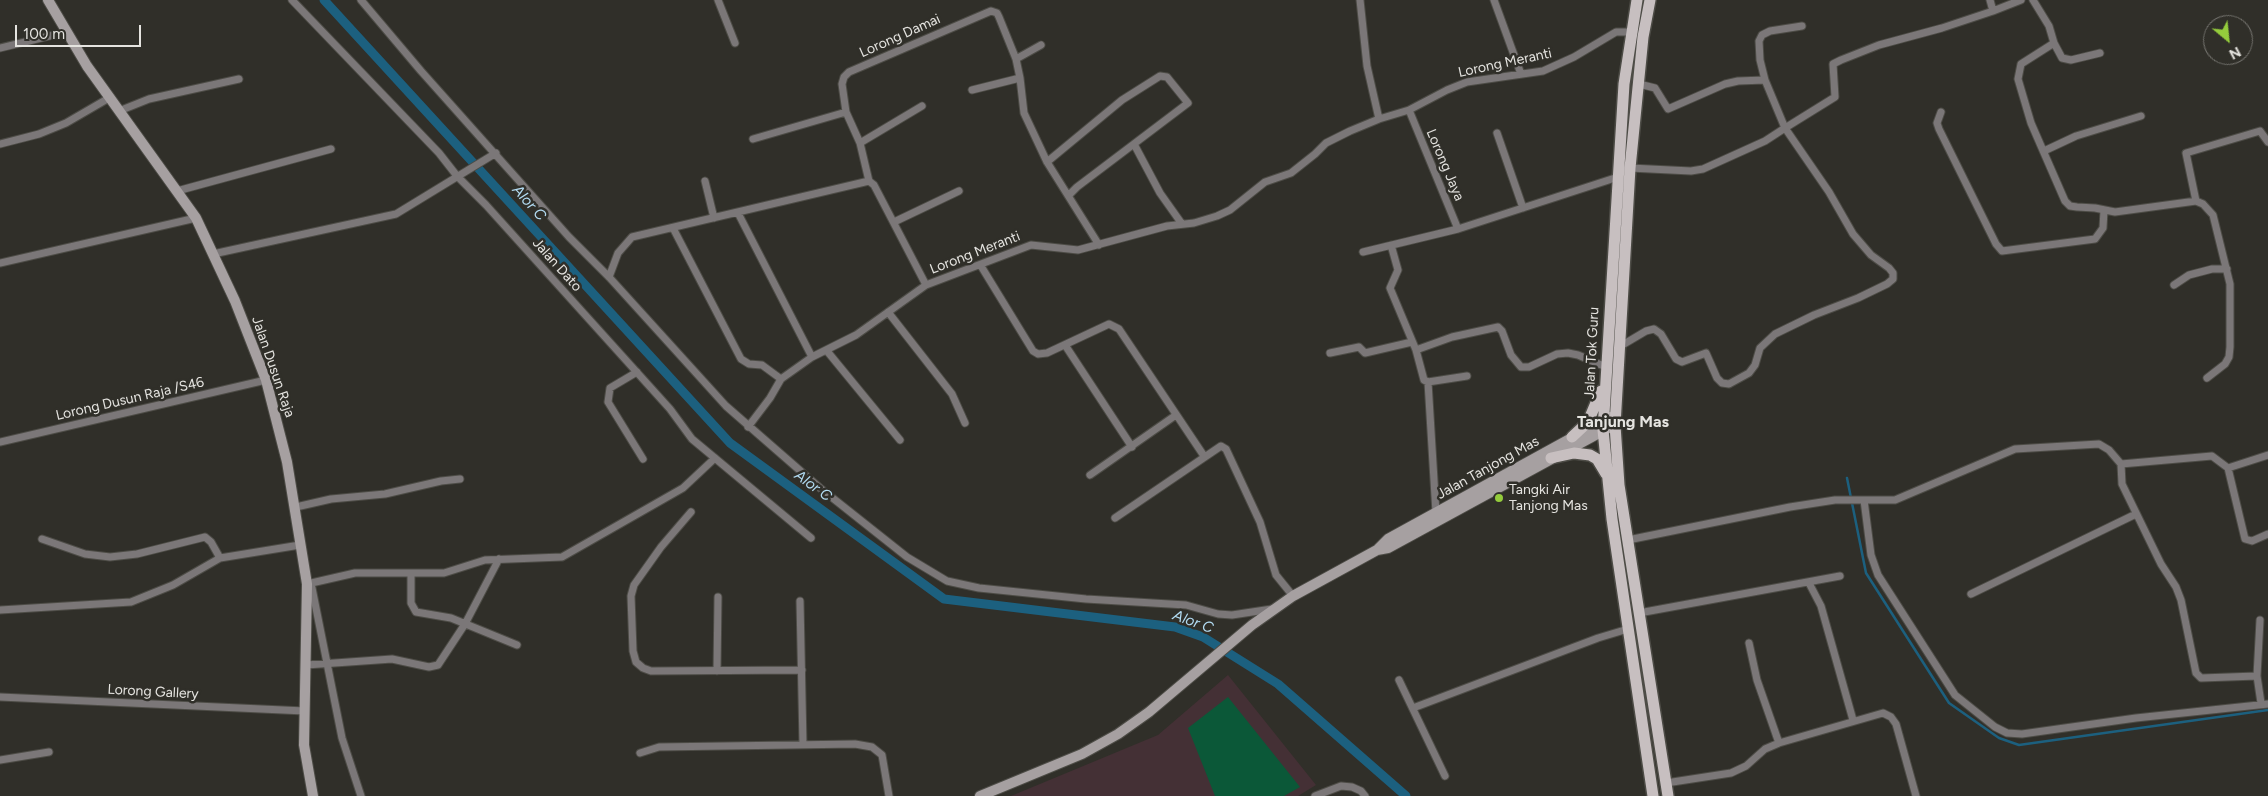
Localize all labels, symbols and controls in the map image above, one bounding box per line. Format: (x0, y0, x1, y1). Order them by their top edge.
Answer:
street label: Lorong Damai (857, 11, 943, 61)
scale bar (18, 15, 144, 47)
north arrow (2203, 15, 2253, 65)
text: 100 m (23, 25, 65, 43)
text: N (2226, 43, 2244, 63)
street label: Lorong Meranti (1457, 45, 1553, 81)
street label: Lorong Jaya (1422, 127, 1468, 203)
water label: Alor C (508, 181, 550, 225)
street label: Lorong Meranti (927, 228, 1023, 278)
street label: Jalan Dato (529, 235, 585, 295)
street label: Jalan Tok Guru (1581, 307, 1603, 399)
street label: Jalan Dusun Raja (248, 314, 298, 420)
street label: Lorong Dusun Raja /S46 (54, 374, 206, 424)
district label: Tanjung Mas (1577, 412, 1669, 432)
street label: Jalan Tanjong Mas (1434, 433, 1542, 503)
water label: Alor C (791, 466, 835, 506)
place label: Tangki Air Tanjong Mas (1509, 482, 1588, 514)
marker: Tangki Air Tanjong Mas (1493, 492, 1505, 504)
water label: Alor C (1170, 606, 1216, 638)
street label: Lorong Gallery (107, 681, 199, 703)

